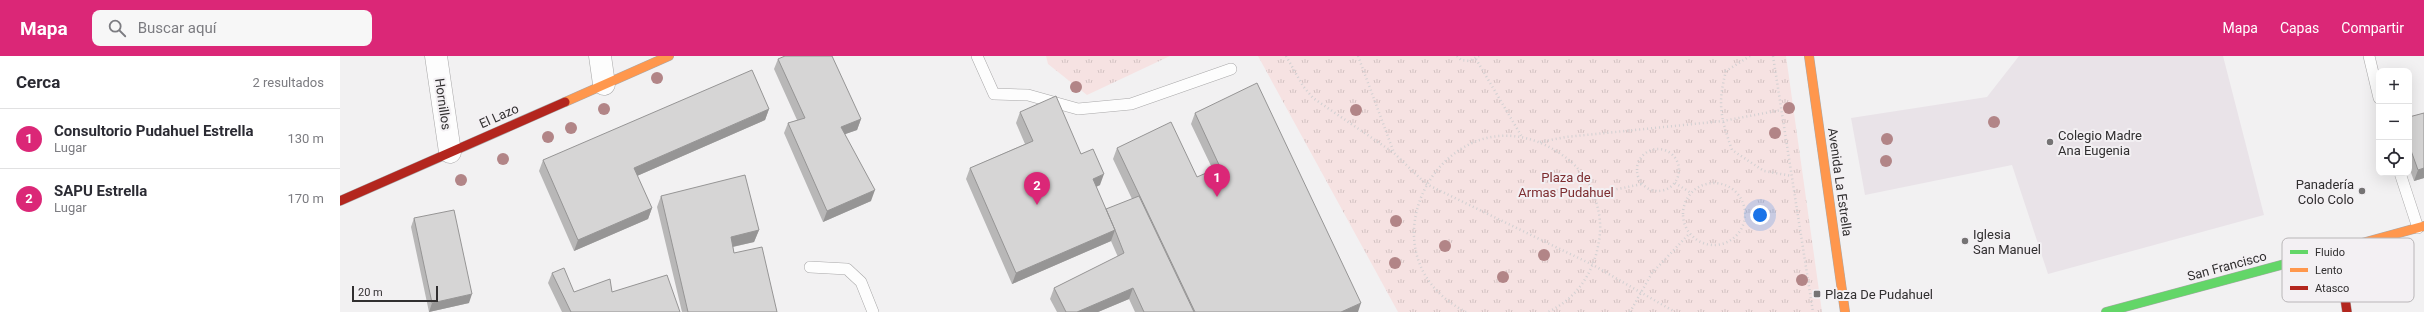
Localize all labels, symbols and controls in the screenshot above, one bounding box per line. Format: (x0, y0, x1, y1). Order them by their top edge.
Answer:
search box (92, 10, 372, 46)
text: Mapa (20, 17, 68, 40)
icon: search (106, 17, 128, 39)
text: Buscar aquí (138, 19, 217, 37)
text: Mapa (2223, 20, 2258, 36)
text: Capas (2280, 20, 2319, 36)
text: Compartir (2341, 20, 2404, 36)
map controls (2376, 68, 2412, 176)
button: + (2376, 68, 2412, 104)
text: Cerca (16, 72, 60, 92)
text: 2 resultados (252, 75, 324, 90)
street label: Hornillos (432, 77, 454, 131)
street label: El Lazo (477, 101, 521, 131)
button: − (2376, 104, 2412, 140)
text: Consultorio Pudahuel Estrella (54, 122, 254, 140)
street label: Avenida La Estrella (1825, 127, 1855, 237)
place label: Colegio Madre Ana Eugenia (2058, 128, 2142, 158)
text: 1 (25, 131, 33, 146)
text: 130 m (287, 131, 324, 146)
marker: Colegio Madre Ana Eugenia (2045, 137, 2055, 147)
text: Lugar (54, 140, 87, 155)
button: locate (2376, 140, 2412, 176)
pin: 1 (1204, 164, 1230, 197)
park label: Plaza de Armas Pudahuel (1518, 170, 1614, 200)
pin: 2 (1024, 172, 1050, 205)
place label: Panadería Colo Colo (2296, 177, 2354, 207)
text: SAPU Estrella (54, 182, 147, 200)
marker: Panadería Colo Colo (2357, 186, 2367, 196)
text: 2 (25, 191, 33, 206)
text: 170 m (287, 191, 324, 206)
text: Lugar (54, 200, 87, 215)
your location (1750, 205, 1770, 225)
place label: Iglesia San Manuel (1973, 227, 2041, 257)
marker: Iglesia San Manuel (1960, 236, 1970, 246)
legend (2282, 238, 2414, 302)
text: Fluido (2315, 246, 2345, 259)
street label: San Francisco (2186, 248, 2268, 284)
text: Lento (2315, 264, 2343, 277)
text: Atasco (2315, 282, 2349, 295)
scale bar (352, 284, 438, 303)
text: 20 m (358, 286, 383, 299)
place label: Plaza De Pudahuel (1825, 287, 1933, 302)
marker: Plaza De Pudahuel (1812, 289, 1822, 299)

